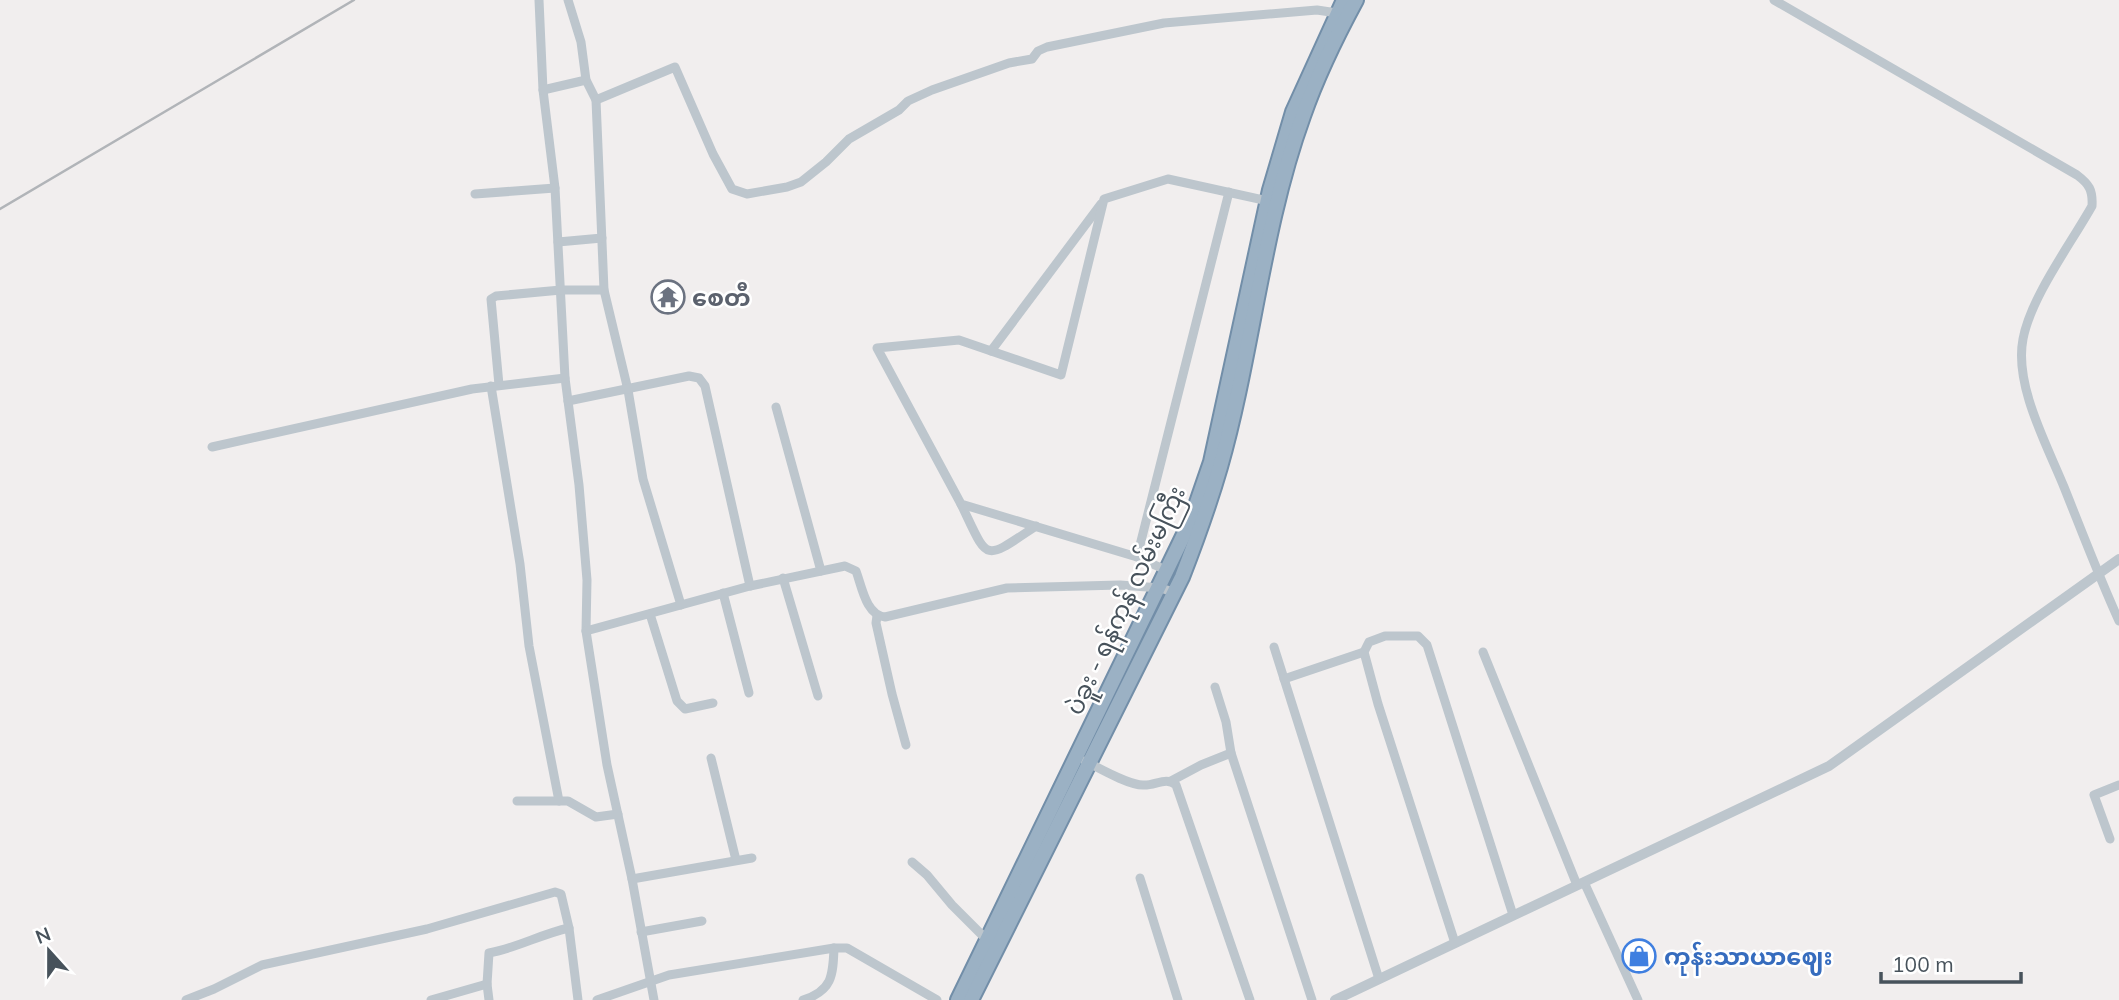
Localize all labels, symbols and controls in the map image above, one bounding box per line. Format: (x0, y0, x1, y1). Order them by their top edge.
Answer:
temple icon: စေတီ (649, 278, 687, 316)
place label: စေတီ (692, 282, 751, 312)
street label: ပဲခူး - ရန်ကုန် လမ်းမကြီး (1059, 481, 1196, 721)
north arrow (14, 916, 84, 986)
text: N (32, 921, 54, 949)
shop icon: ကုန်းသာယာဈေး (1620, 937, 1658, 975)
scale bar (1881, 940, 2021, 984)
place label: ကုန်းသာယာဈေး (1664, 941, 1833, 976)
text: 100 m (1892, 951, 1954, 977)

